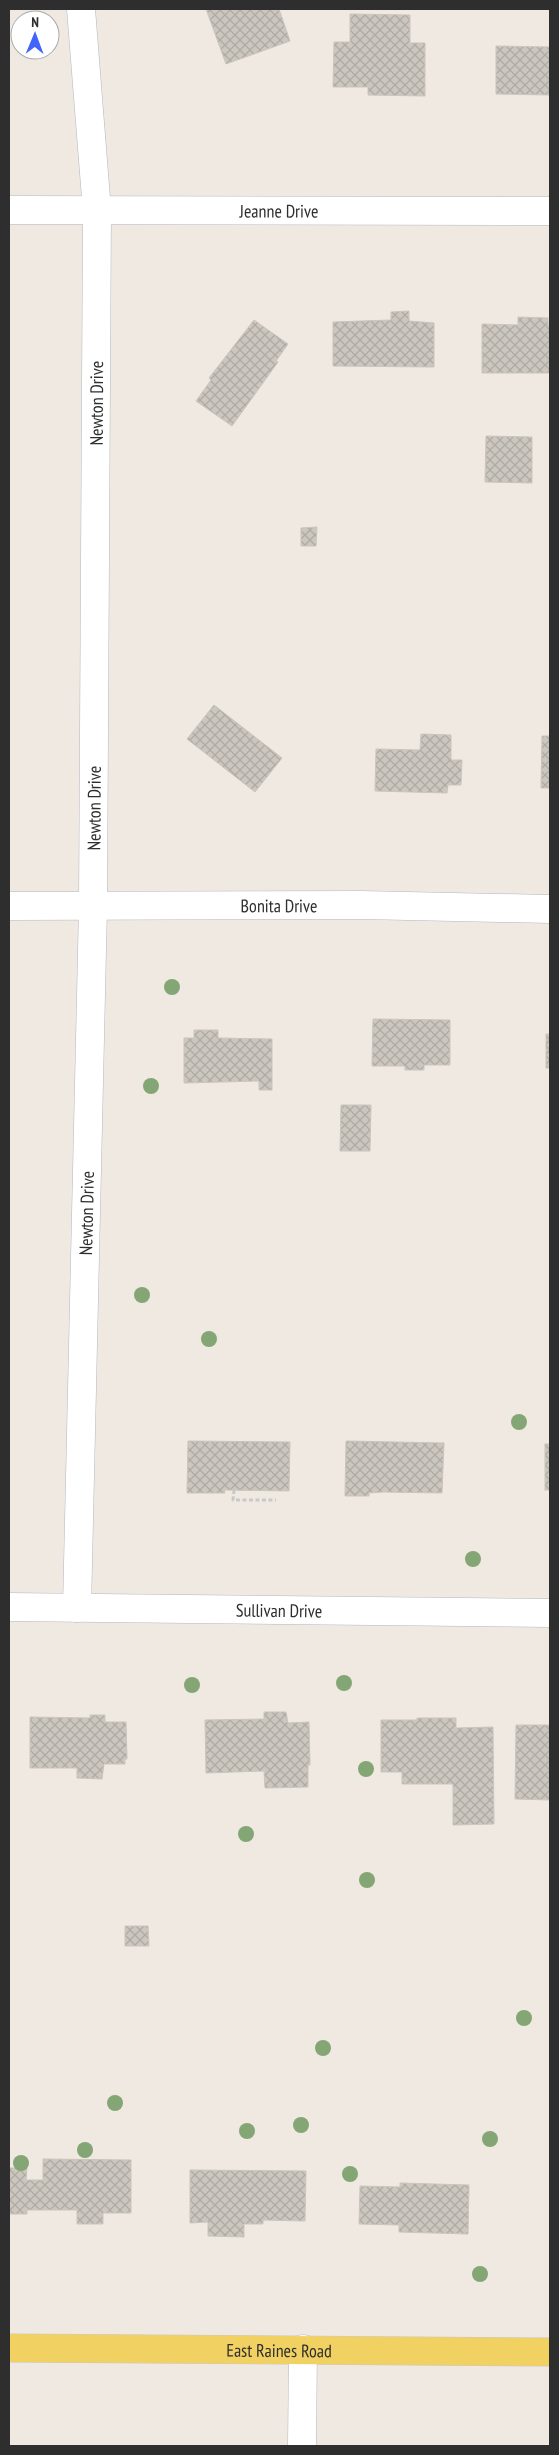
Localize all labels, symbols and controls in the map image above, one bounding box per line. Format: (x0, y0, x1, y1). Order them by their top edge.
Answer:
north arrow (10, 10, 60, 60)
text: N (31, 13, 39, 31)
street label: Jeanne Drive (239, 199, 318, 222)
street label: Newton Drive (84, 361, 108, 446)
street label: Newton Drive (82, 766, 105, 851)
street label: Bonita Drive (241, 894, 317, 917)
street label: Newton Drive (74, 1171, 98, 1256)
street label: Sullivan Drive (236, 1598, 322, 1622)
street label: East Raines Road (226, 2338, 332, 2362)

